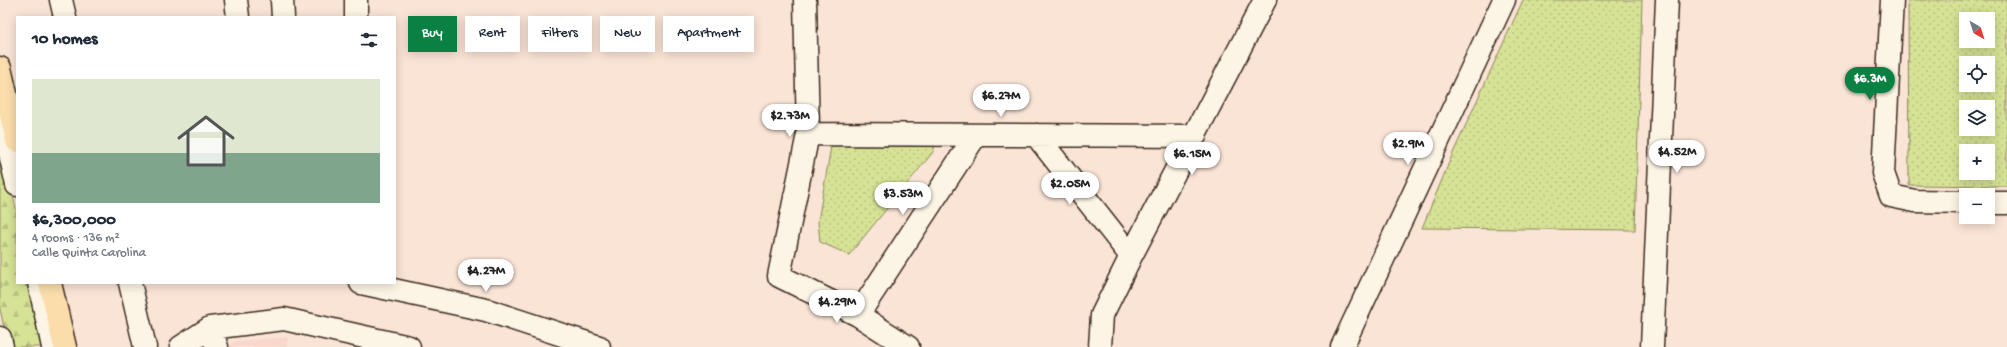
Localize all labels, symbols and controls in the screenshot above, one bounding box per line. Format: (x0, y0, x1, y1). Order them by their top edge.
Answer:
north arrow (1959, 12, 1995, 48)
map controls (1959, 12, 1995, 224)
chip: Buy (408, 16, 457, 52)
chip: Rent (465, 16, 520, 52)
chip: Filters (528, 16, 592, 52)
chip: New (600, 16, 655, 52)
chip: Apartment (663, 16, 754, 52)
icon: filters (358, 29, 380, 51)
text: 10 homes (32, 30, 98, 50)
button: locate (1959, 56, 1995, 92)
pin: $6.3M (1842, 67, 1898, 101)
text: $6.3M (1854, 72, 1886, 87)
pin: $6.27M (968, 84, 1034, 118)
text: $6.27M (982, 89, 1020, 104)
button: layers (1959, 100, 1995, 136)
pin: $2.73M (757, 104, 823, 138)
icon: home (170, 105, 242, 177)
text: $2.73M (771, 109, 809, 124)
pin: $2.9M (1380, 132, 1436, 166)
text: $2.9M (1392, 137, 1424, 152)
pin: $4.52M (1644, 140, 1710, 174)
pin: $6.15M (1159, 142, 1225, 176)
button: + (1959, 144, 1995, 180)
text: $4.52M (1658, 145, 1696, 160)
text: $6.15M (1173, 147, 1211, 162)
pin: $2.05M (1037, 172, 1103, 206)
text: $2.05M (1050, 177, 1090, 192)
pin: $3.53M (870, 182, 936, 216)
text: $3.53M (883, 187, 923, 202)
button: − (1959, 188, 1995, 224)
text: $6,300,000 (32, 211, 116, 231)
text: 4 rooms · 136 m² (32, 231, 120, 246)
text: Calle Quinta Carolina (32, 246, 146, 261)
pin: $4.27M (453, 259, 519, 293)
text: $4.27M (467, 264, 505, 279)
pin: $4.29M (804, 290, 870, 324)
text: $4.29M (818, 295, 856, 310)

